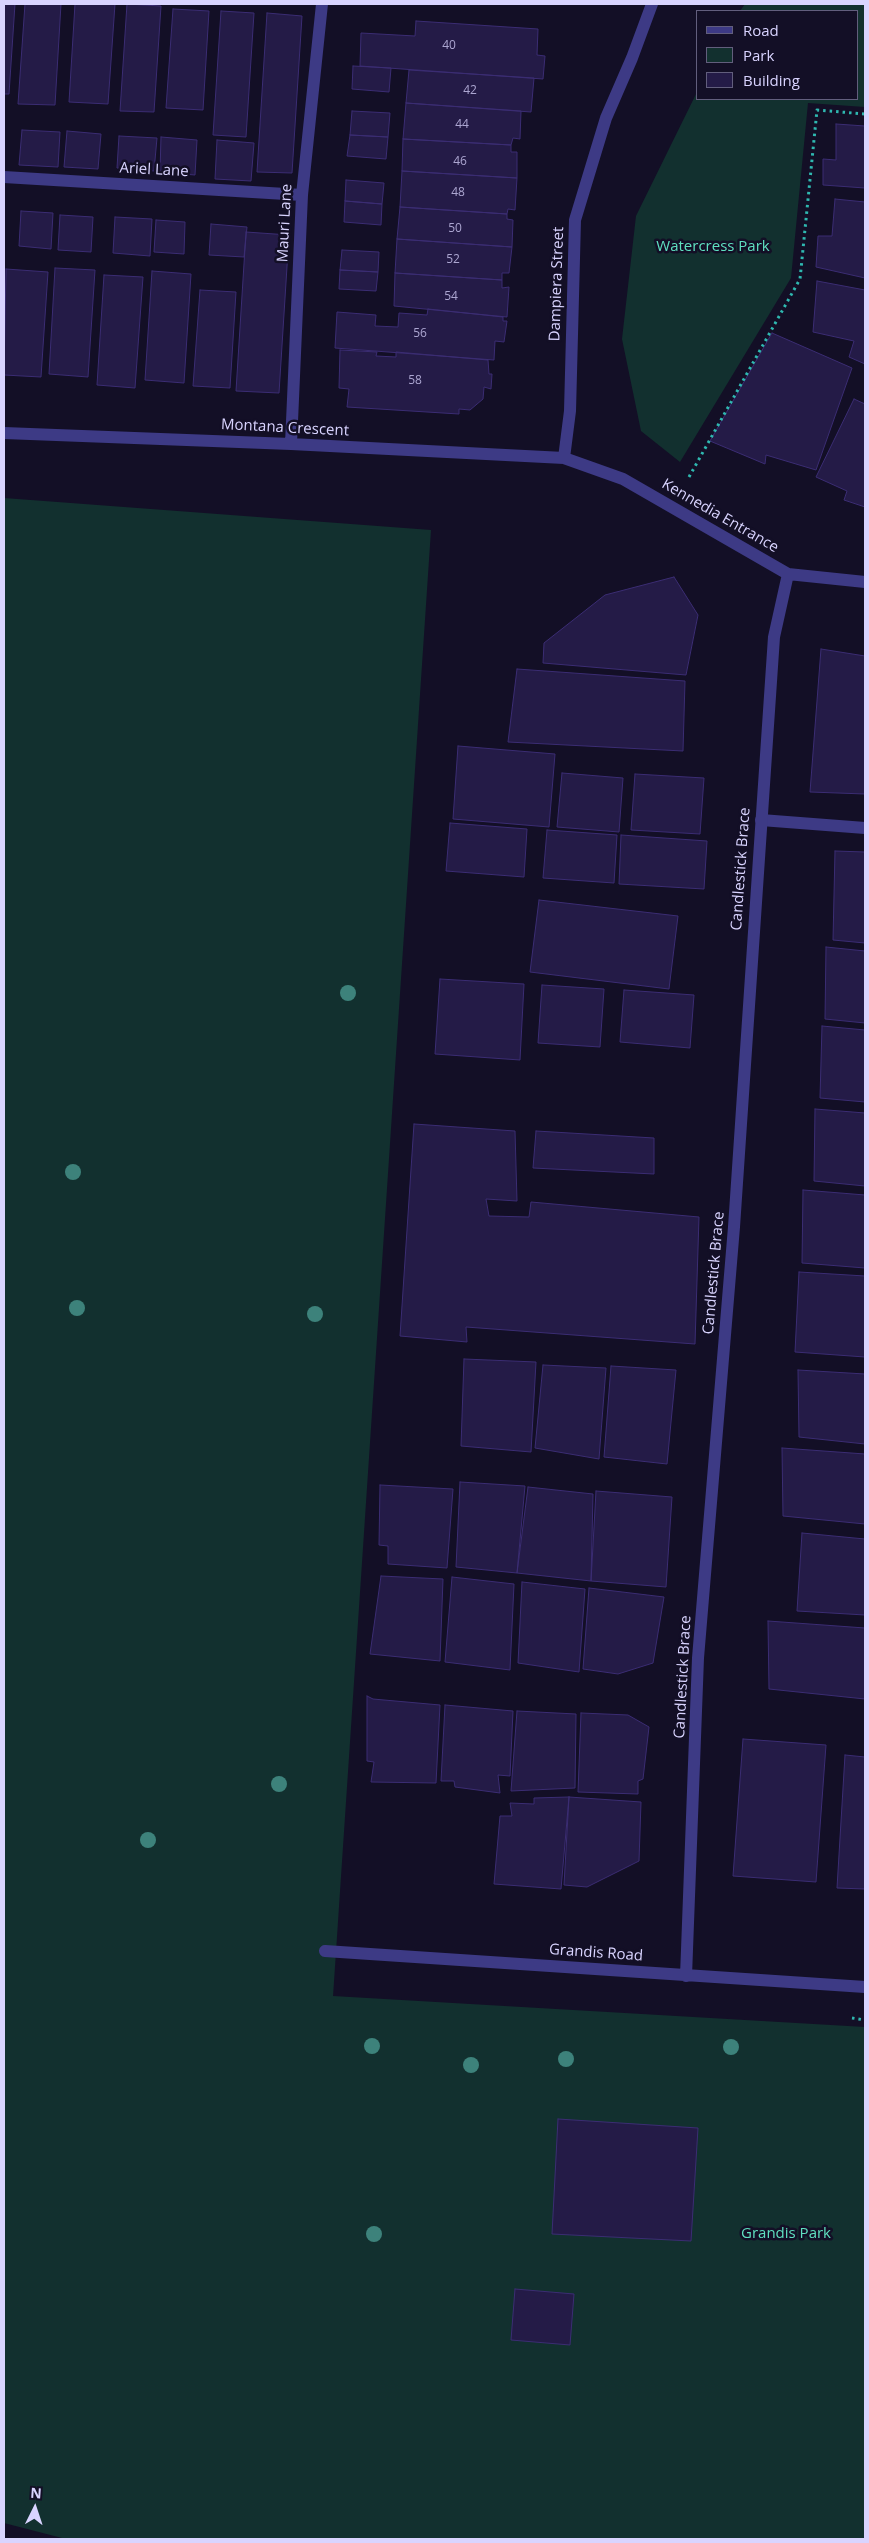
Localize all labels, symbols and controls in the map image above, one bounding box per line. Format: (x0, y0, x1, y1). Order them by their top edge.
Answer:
legend (696, 10, 859, 100)
text: Road (743, 20, 779, 40)
house number: 40 (442, 39, 456, 53)
text: Park (743, 45, 774, 65)
text: Building (743, 70, 800, 90)
house number: 42 (463, 84, 477, 98)
house number: 44 (455, 118, 469, 132)
house number: 46 (453, 155, 467, 169)
street label: Ariel Lane (119, 159, 189, 181)
street label: Mauri Lane (274, 183, 296, 263)
house number: 48 (451, 186, 465, 200)
house number: 50 (448, 222, 462, 236)
street label: Dampiera Street (546, 226, 568, 342)
park label: Watercress Park (656, 238, 770, 256)
house number: 52 (446, 253, 460, 267)
house number: 54 (444, 290, 458, 304)
house number: 56 (413, 327, 427, 341)
house number: 58 (408, 374, 422, 388)
street label: Montana Crescent (221, 416, 349, 440)
street label: Kennedia Entrance (658, 475, 782, 557)
street label: Candlestick Brace (728, 807, 754, 931)
street label: Candlestick Brace (700, 1211, 728, 1335)
street label: Candlestick Brace (671, 1615, 695, 1739)
street label: Grandis Road (548, 1941, 644, 1965)
park label: Grandis Park (741, 2225, 831, 2243)
north arrow (10, 2483, 60, 2533)
text: N (30, 2483, 42, 2502)

